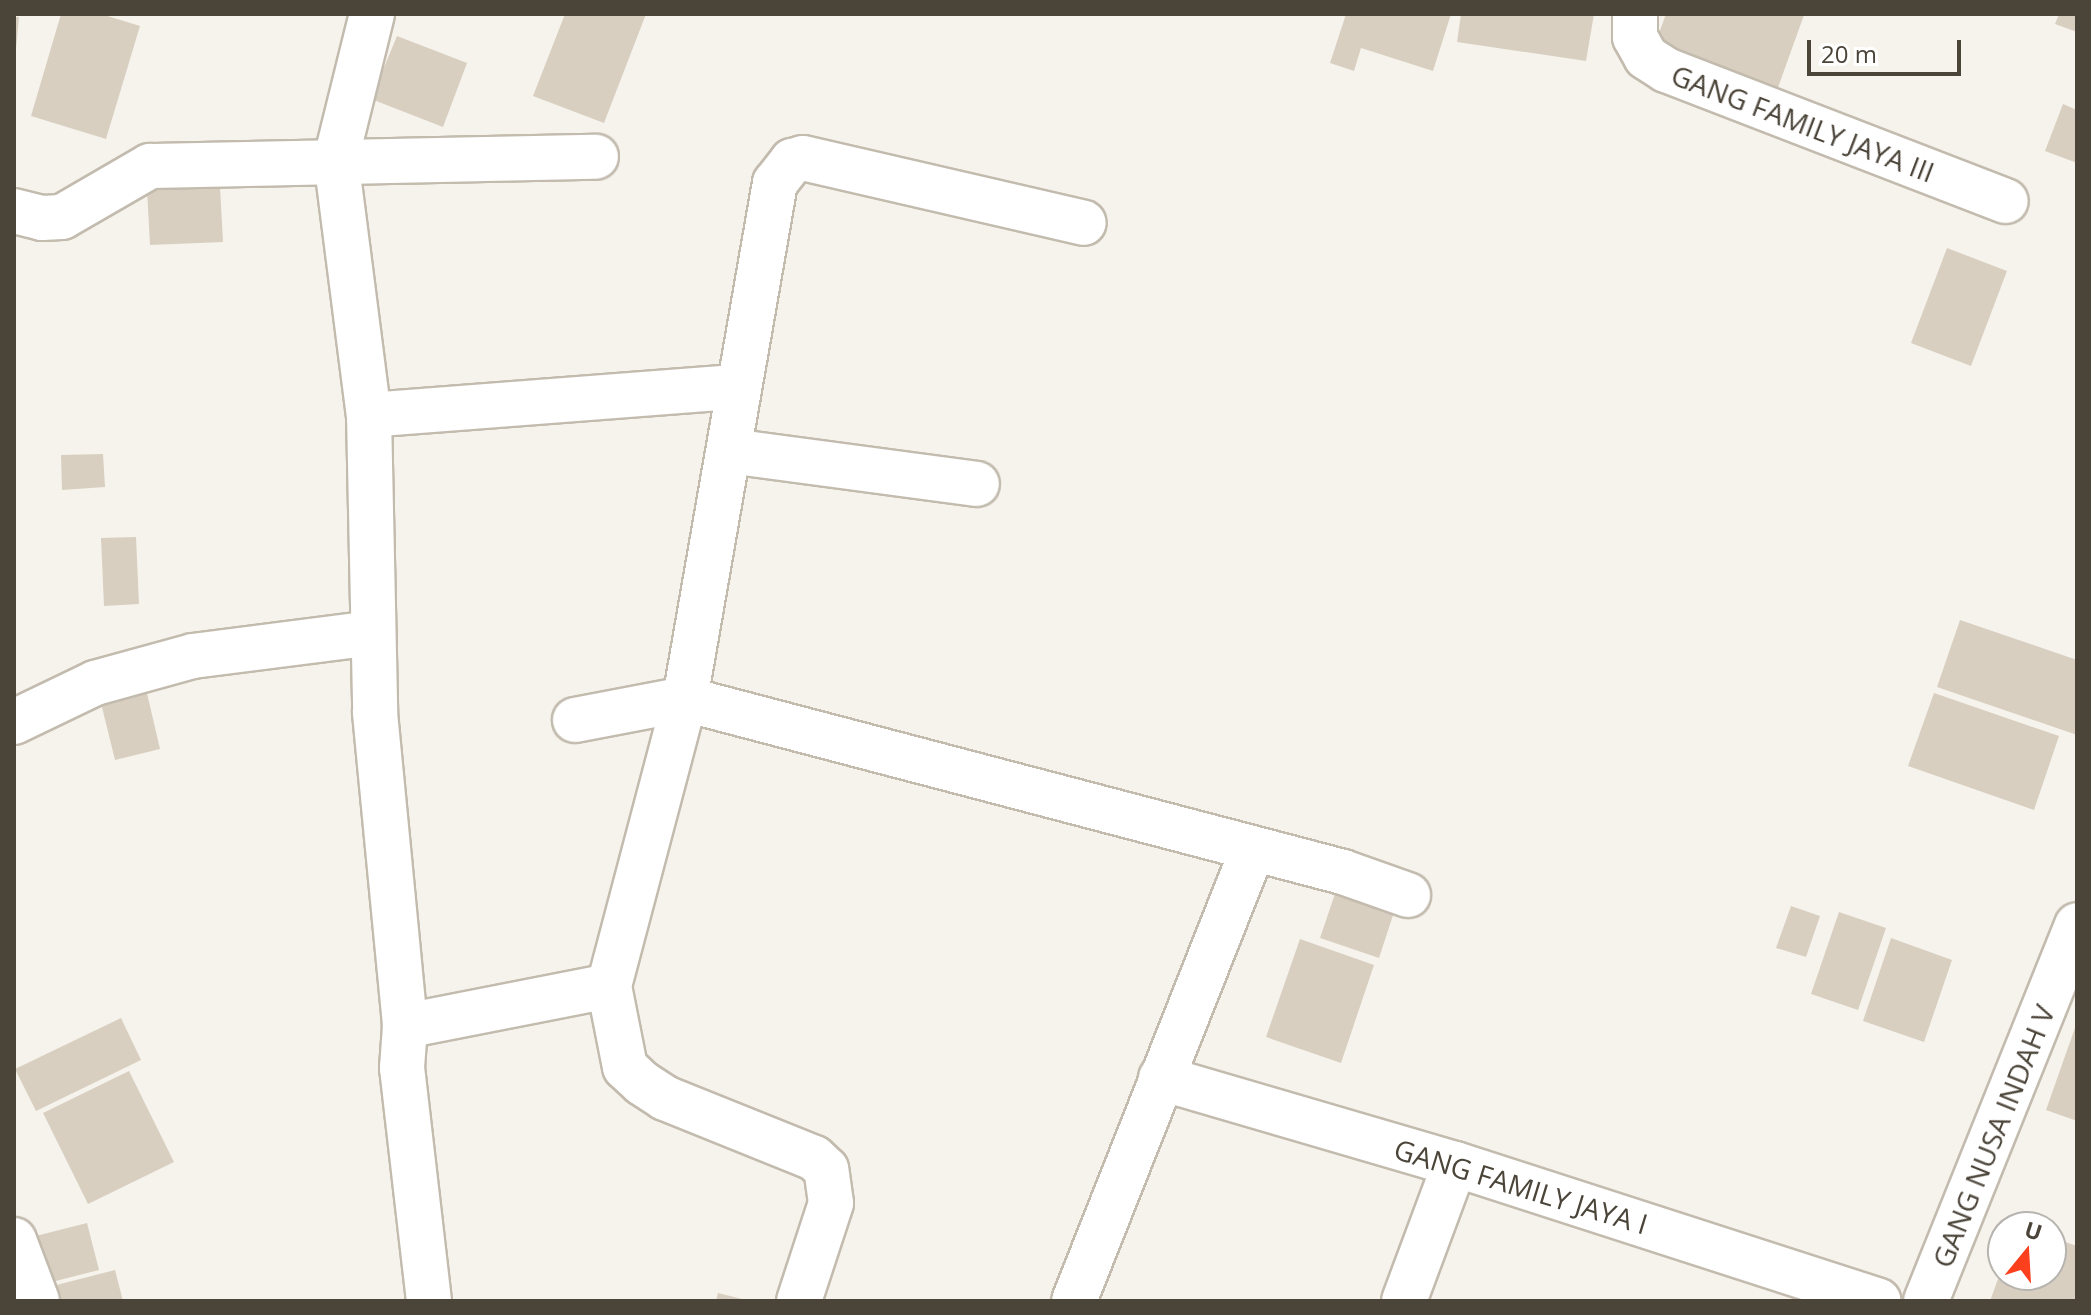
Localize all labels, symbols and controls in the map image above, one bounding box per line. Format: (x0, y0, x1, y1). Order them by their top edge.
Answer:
scale bar (1811, 24, 1965, 74)
text: 20 m (1821, 37, 1877, 70)
street label: GANG FAMILY JAYA III (1667, 57, 1939, 189)
street label: GANG NUSA INDAH V (1925, 1000, 2061, 1272)
street label: GANG FAMILY JAYA I (1390, 1131, 1652, 1241)
north arrow (1987, 1211, 2067, 1291)

